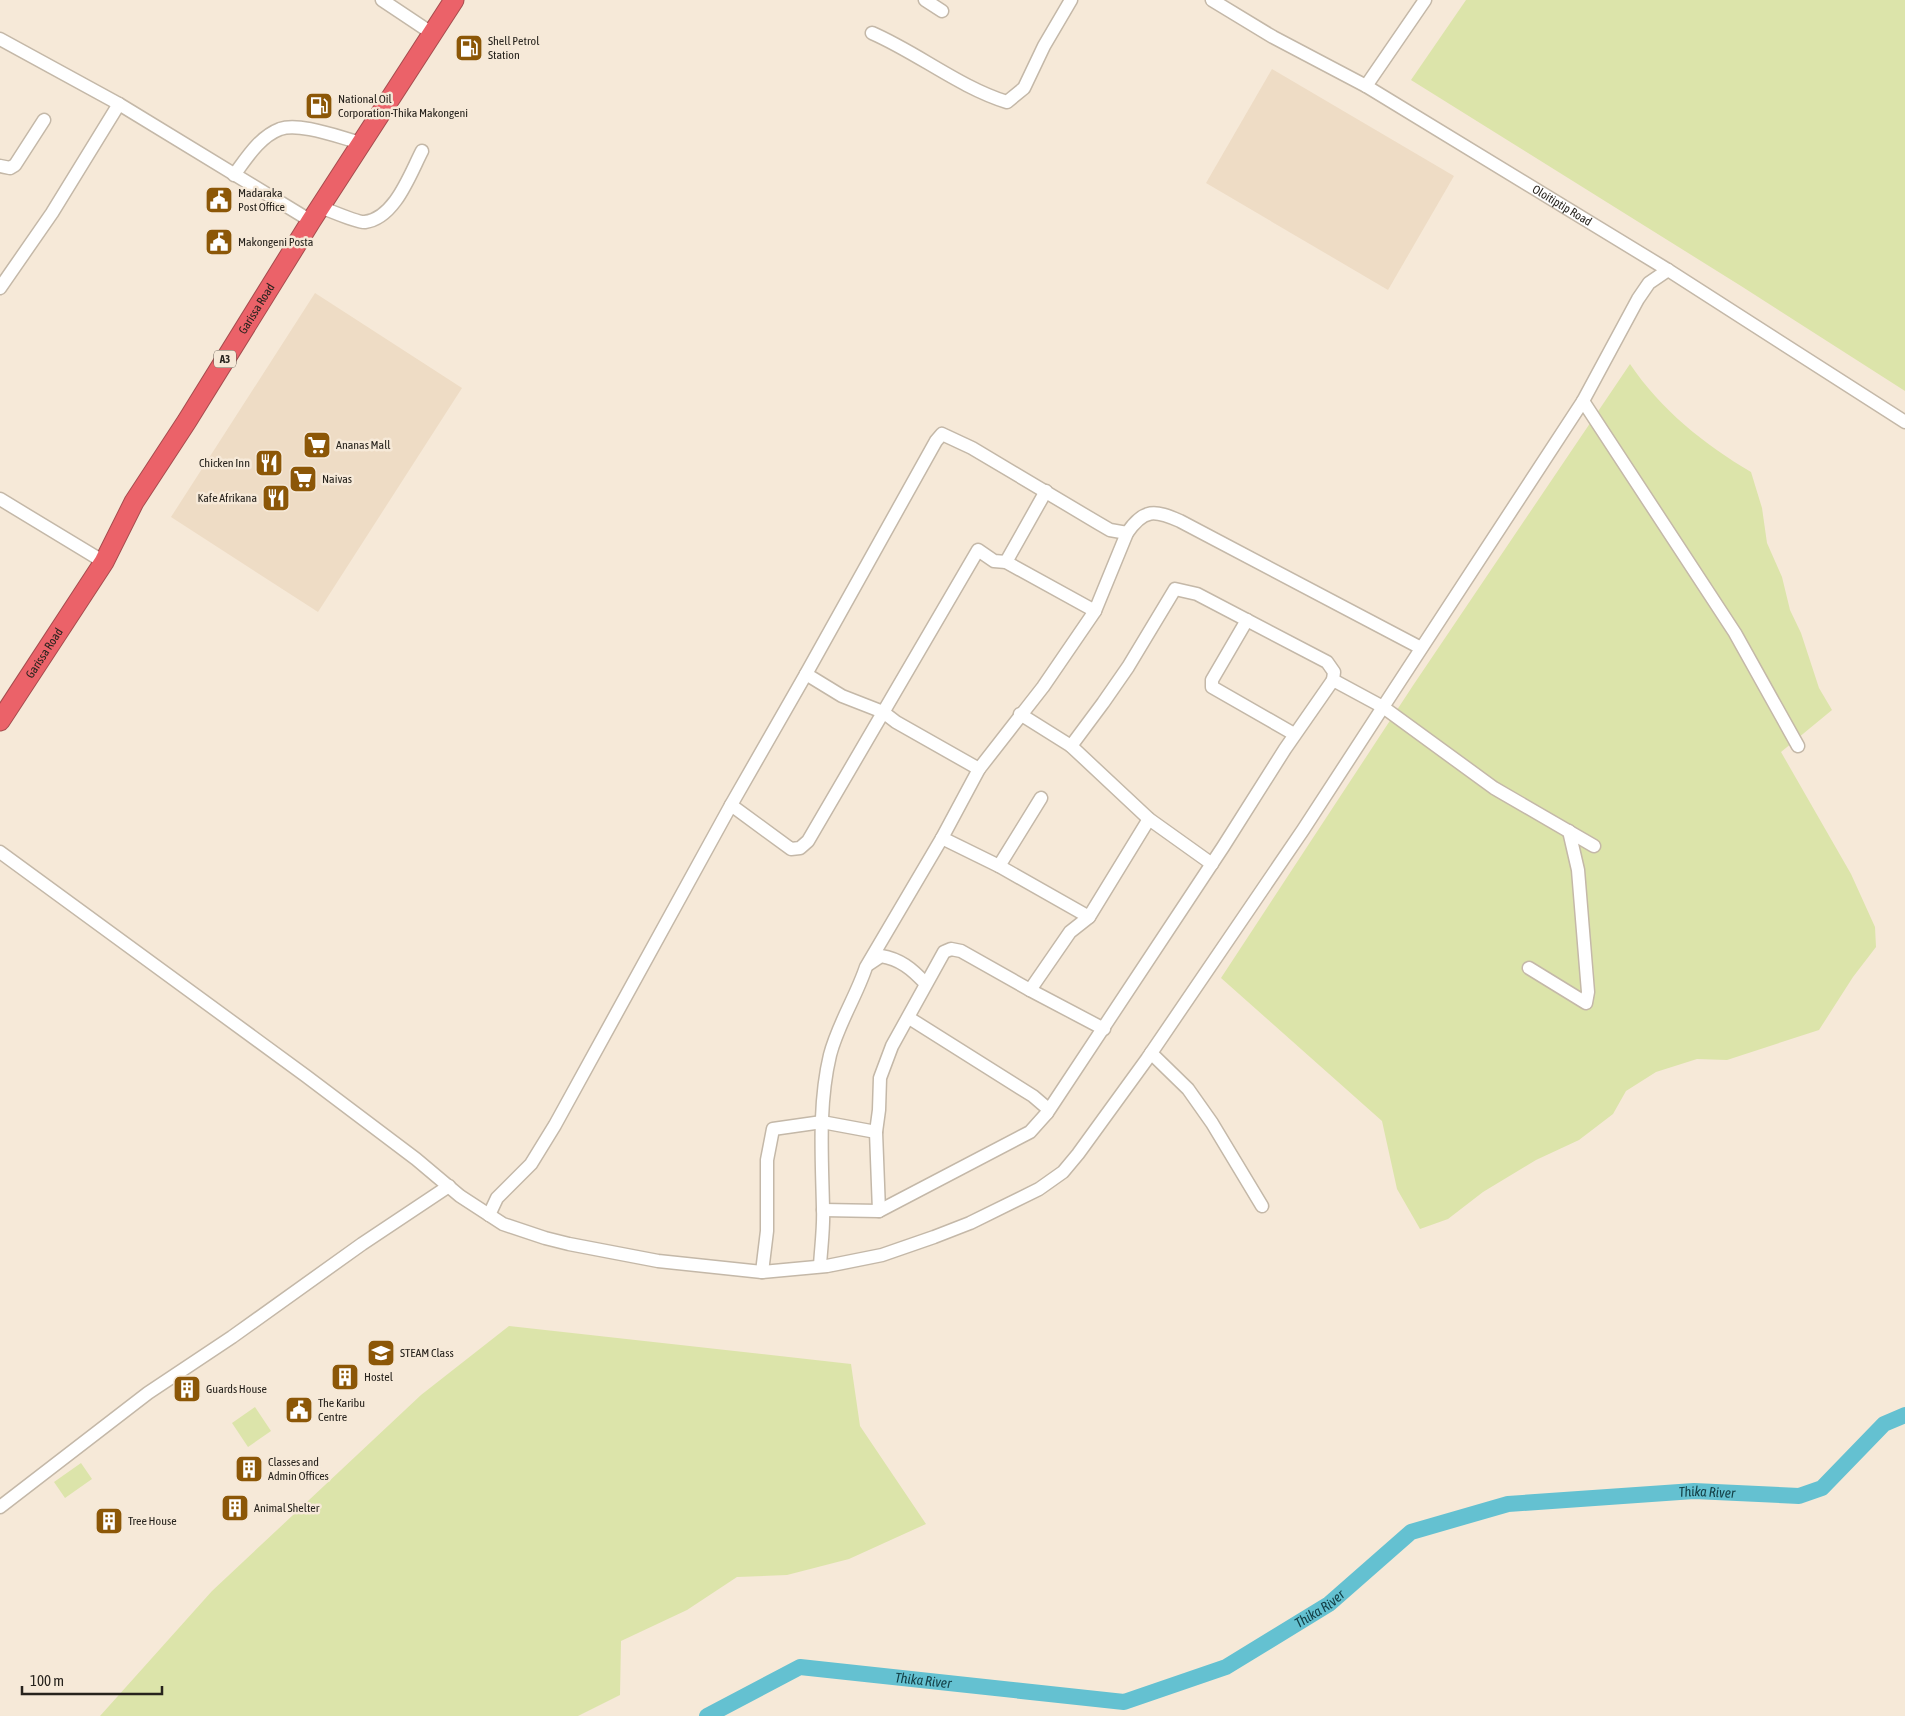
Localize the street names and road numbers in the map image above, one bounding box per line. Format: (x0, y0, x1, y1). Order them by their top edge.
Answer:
street label: Oloitiptip Road (1530, 182, 1594, 229)
street label: Garissa Road (236, 281, 278, 337)
road number: A3 (214, 350, 236, 368)
street label: Garissa Road (23, 626, 66, 681)

